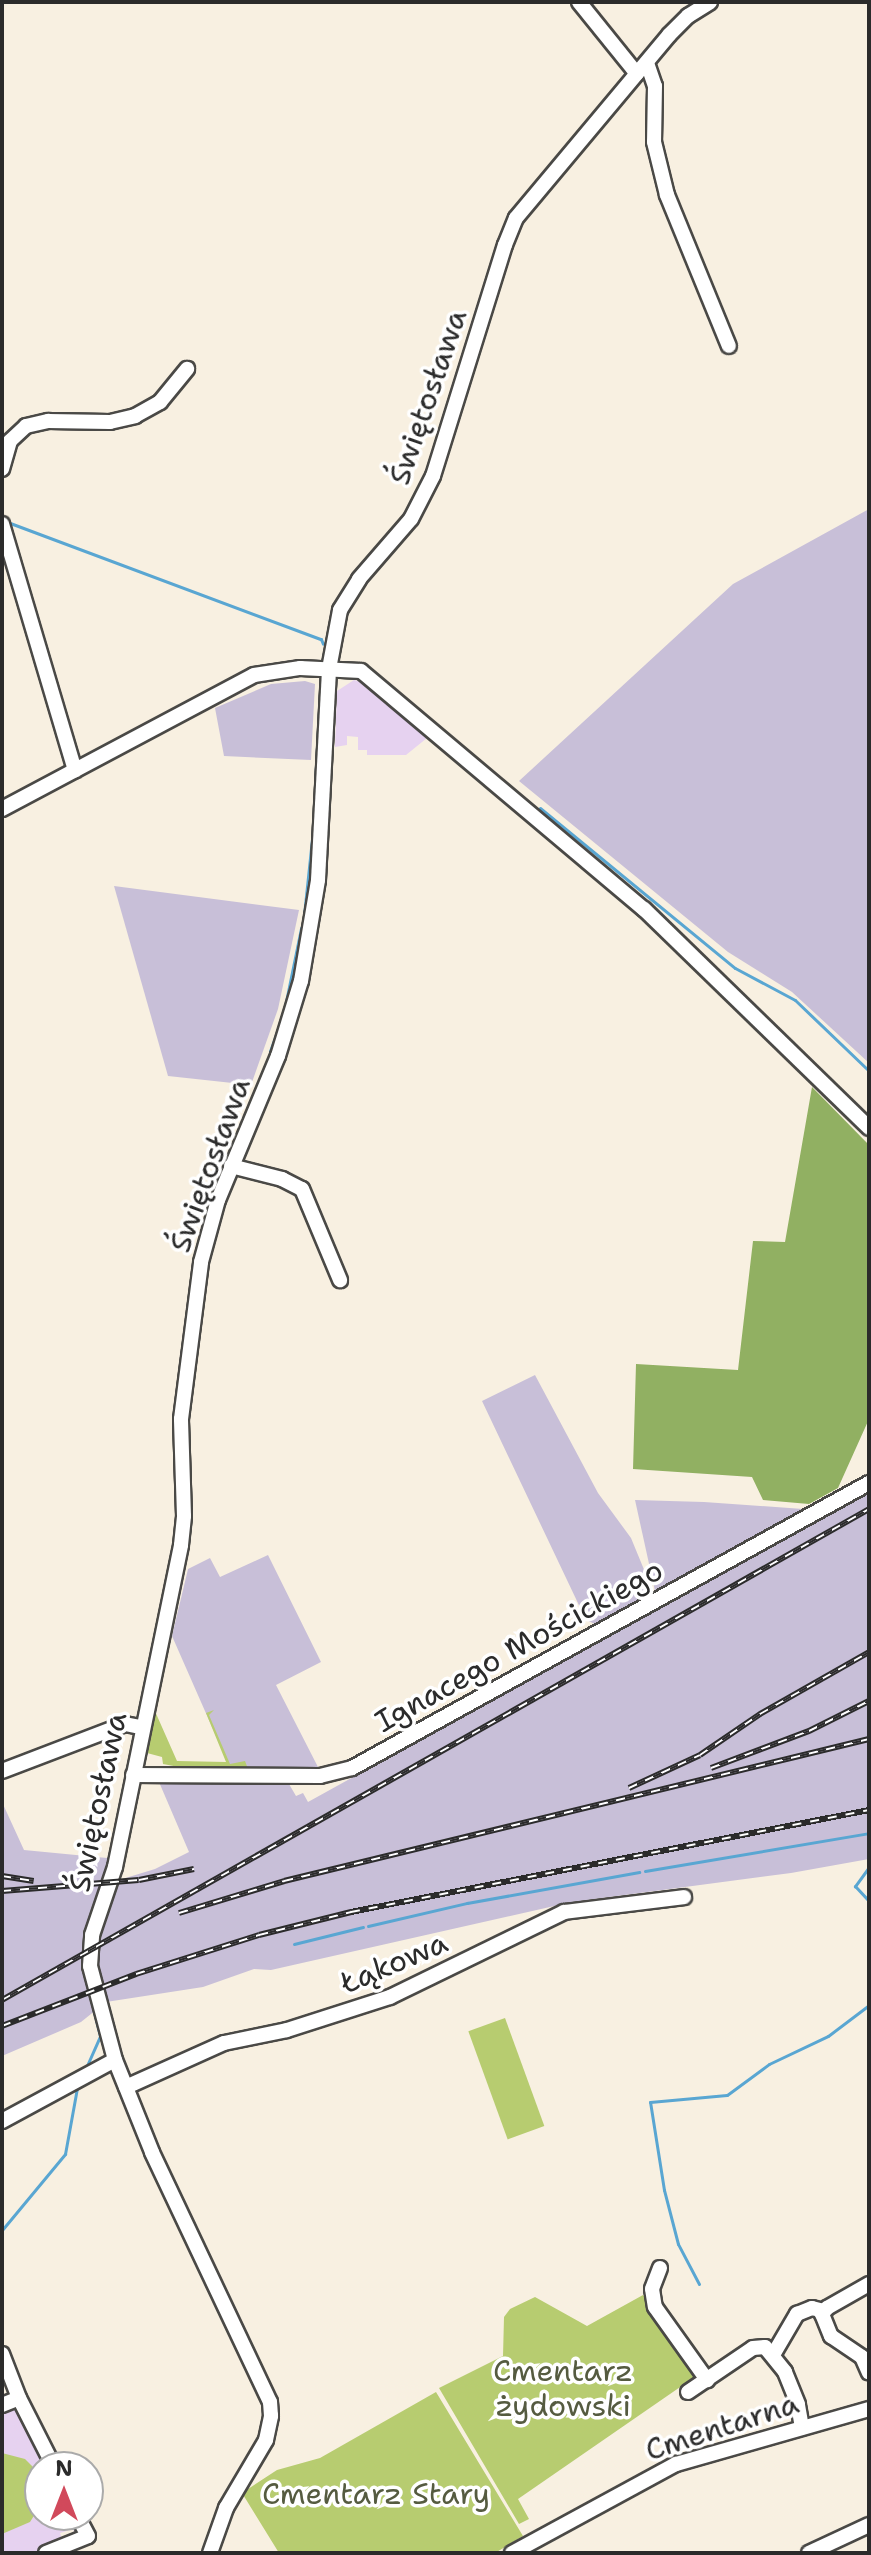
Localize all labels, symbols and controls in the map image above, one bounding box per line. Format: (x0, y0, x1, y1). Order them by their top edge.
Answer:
street label: Świętosława (381, 305, 475, 489)
street label: Świętosława (162, 1073, 258, 1257)
street label: Ignacego Mościckiego (369, 1552, 669, 1740)
street label: Świętosława (61, 1709, 135, 1895)
street label: Łąkowa (335, 1924, 453, 2002)
park label: Cmentarz żydowski (493, 2353, 633, 2424)
street label: Cmentarna (641, 2385, 803, 2469)
north arrow (24, 2451, 104, 2531)
text: N (55, 2454, 73, 2483)
park label: Cmentarz Stary (262, 2476, 490, 2512)

